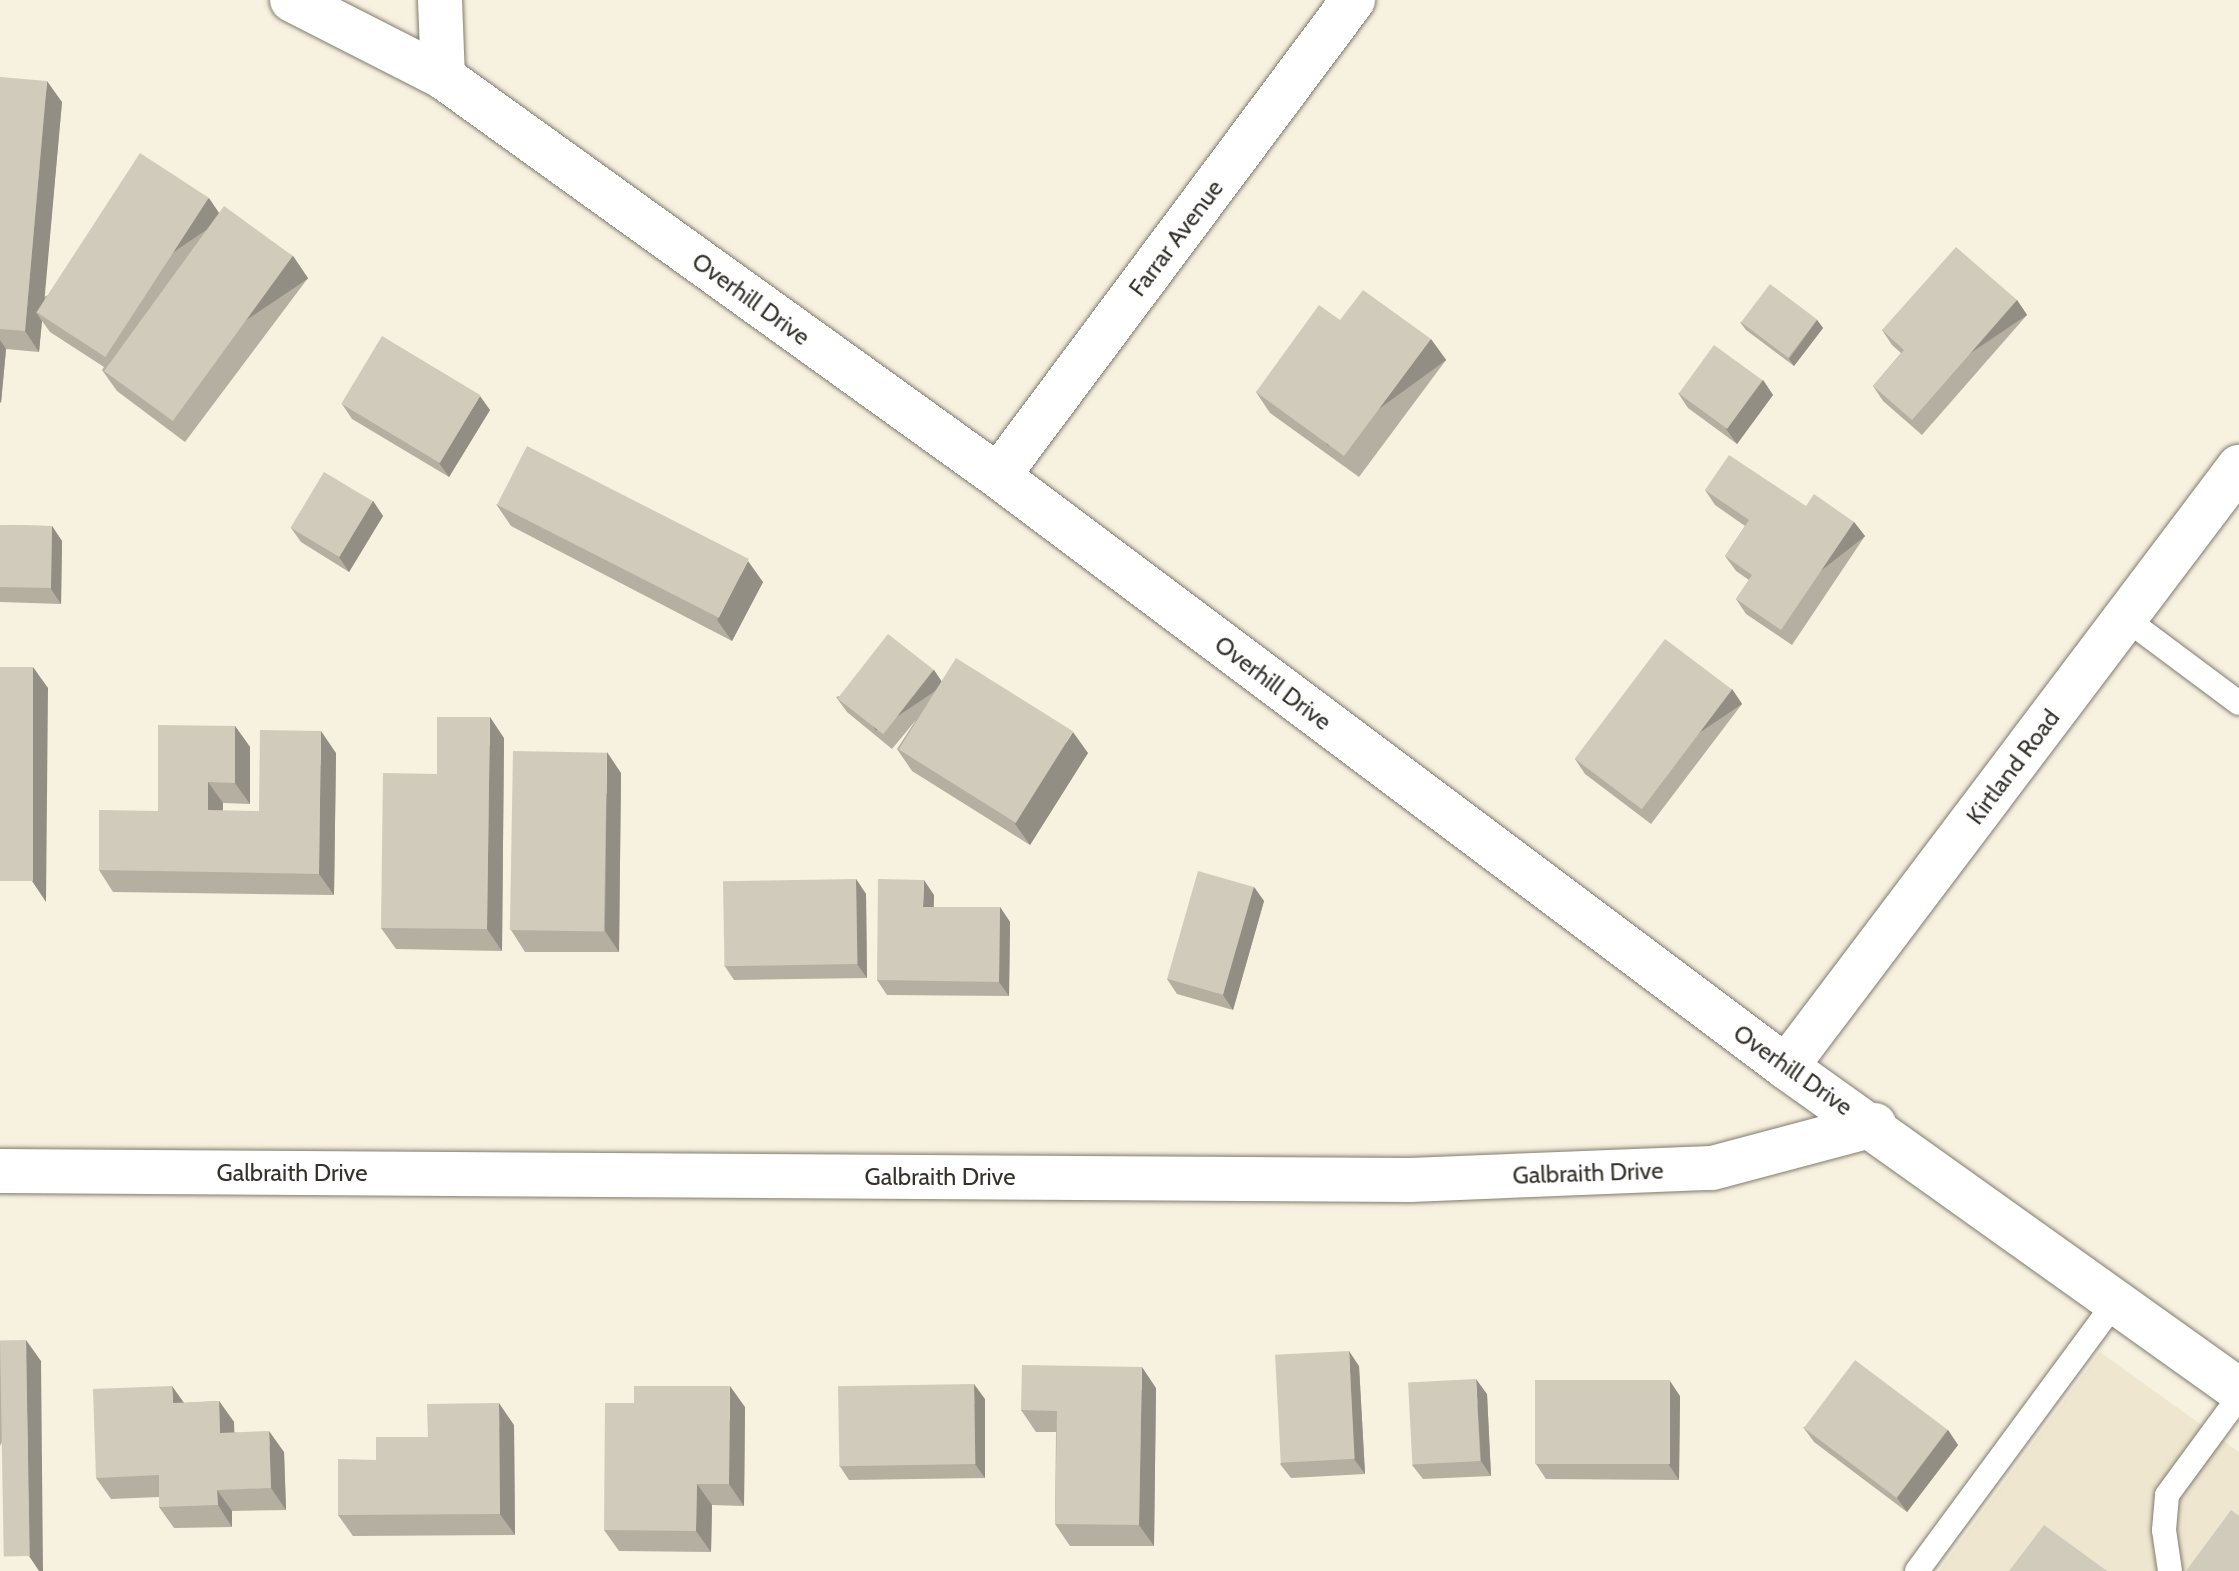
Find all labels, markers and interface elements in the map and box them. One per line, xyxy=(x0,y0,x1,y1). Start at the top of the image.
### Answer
street label: Farrar Avenue xyxy=(1123,174,1229,302)
street label: Overhill Drive xyxy=(686,247,816,351)
street label: Overhill Drive xyxy=(1209,630,1337,736)
street label: Kirtland Road xyxy=(1960,704,2066,830)
street label: Overhill Drive xyxy=(1728,1018,1858,1122)
street label: Galbraith Drive xyxy=(1512,1156,1664,1190)
street label: Galbraith Drive xyxy=(217,1159,367,1187)
street label: Galbraith Drive xyxy=(865,1163,1015,1191)

